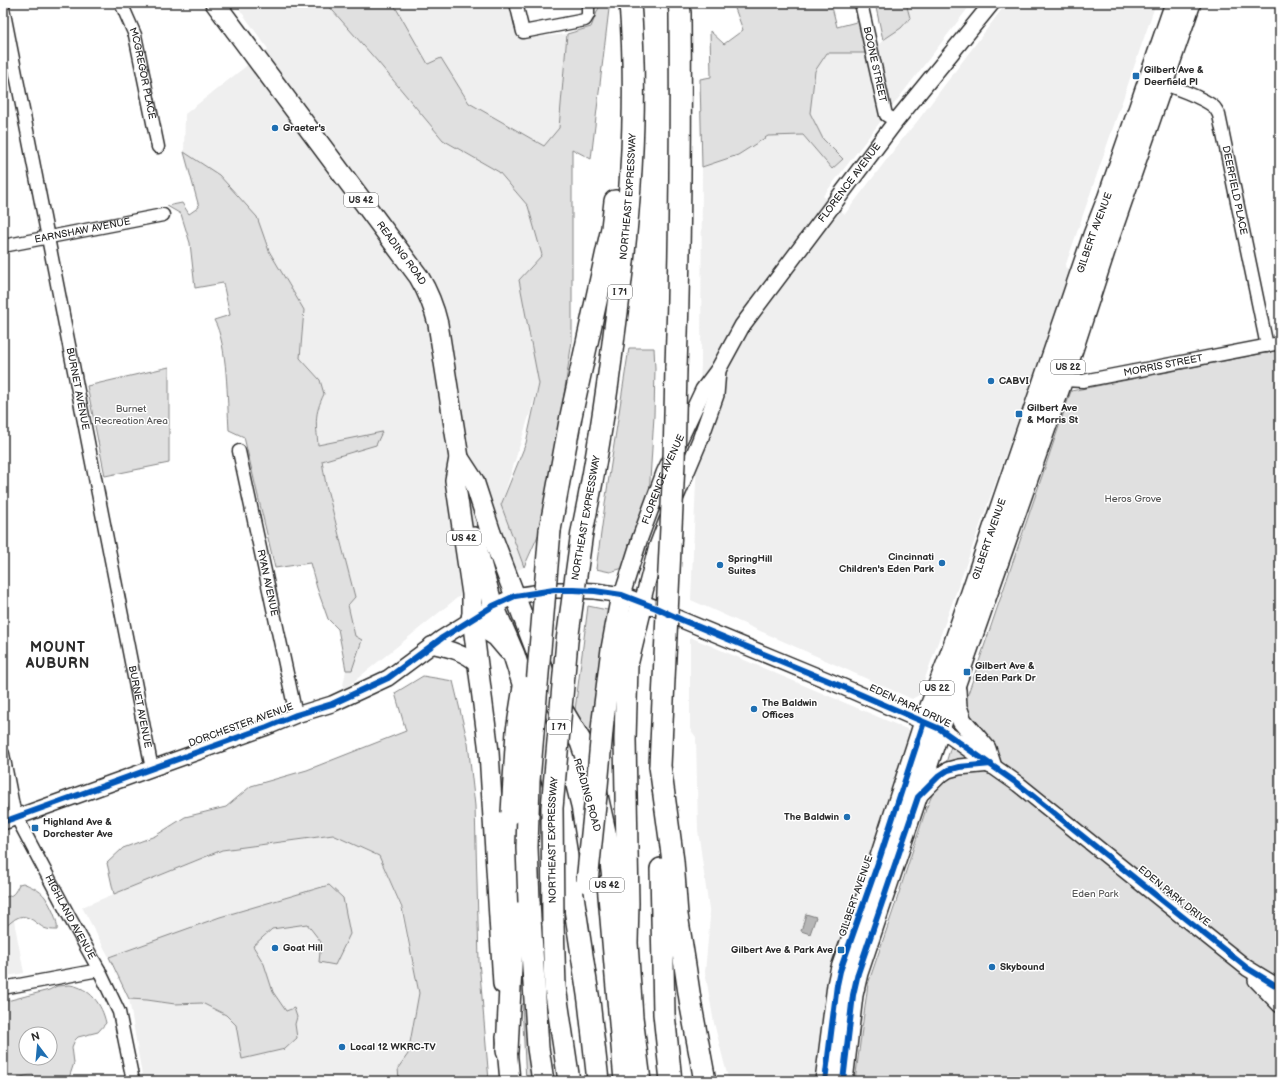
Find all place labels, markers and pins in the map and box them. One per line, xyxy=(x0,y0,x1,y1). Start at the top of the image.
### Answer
place label: Gilbert Ave & Deerfield Pl xyxy=(1144,64,1204,88)
marker: Gilbert Ave & Deerfield Pl xyxy=(1131,71,1141,81)
place label: Graeter's xyxy=(283,122,325,134)
marker: Graeter's xyxy=(270,123,280,133)
place label: CABVI xyxy=(999,375,1029,387)
marker: CABVI xyxy=(986,376,996,386)
place label: Gilbert Ave & Morris St xyxy=(1027,402,1079,426)
marker: Gilbert Ave & Morris St xyxy=(1014,409,1024,419)
place label: Cincinnati Children's Eden Park xyxy=(839,551,935,575)
place label: SpringHill Suites xyxy=(728,553,772,577)
marker: Cincinnati Children's Eden Park xyxy=(937,558,947,568)
marker: SpringHill Suites xyxy=(715,560,725,570)
place label: Gilbert Ave & Eden Park Dr xyxy=(975,660,1037,684)
marker: Gilbert Ave & Eden Park Dr xyxy=(962,667,972,677)
place label: The Baldwin Offices xyxy=(762,697,817,721)
marker: The Baldwin Offices xyxy=(749,704,759,714)
place label: The Baldwin xyxy=(784,811,839,823)
marker: The Baldwin xyxy=(842,812,852,822)
place label: Highland Ave & Dorchester Ave xyxy=(43,816,113,840)
marker: Highland Ave & Dorchester Ave xyxy=(30,823,40,833)
place label: Goat Hill xyxy=(283,942,323,954)
marker: Goat Hill xyxy=(270,943,280,953)
place label: Gilbert Ave & Park Ave xyxy=(731,944,833,956)
marker: Gilbert Ave & Park Ave xyxy=(836,945,846,955)
place label: Skybound xyxy=(1000,961,1045,973)
marker: Skybound xyxy=(987,962,997,972)
place label: Local 12 WKRC-TV xyxy=(350,1041,436,1053)
marker: Local 12 WKRC-TV xyxy=(337,1042,347,1052)

